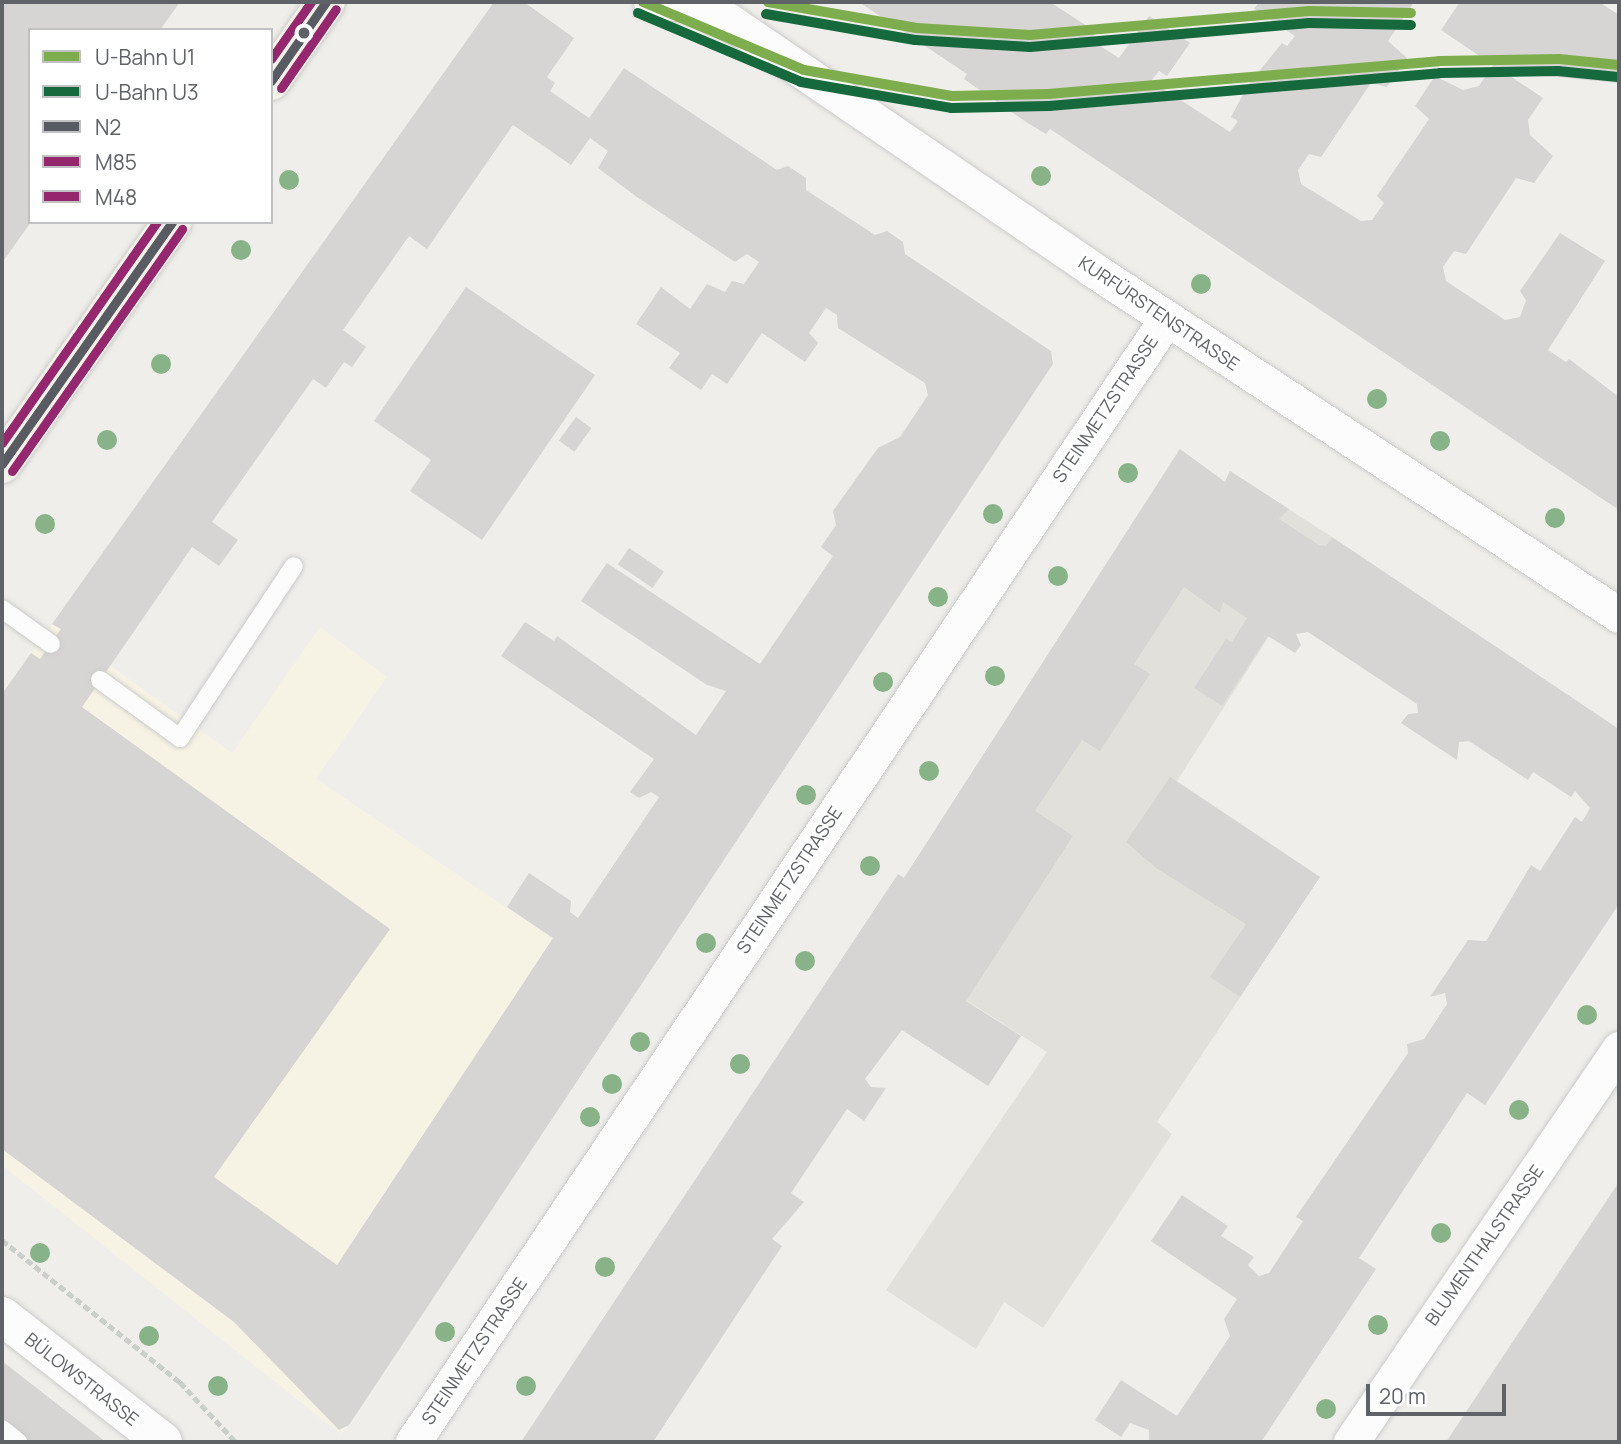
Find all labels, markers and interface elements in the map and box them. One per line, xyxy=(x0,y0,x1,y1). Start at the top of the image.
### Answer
unlabelled marker xyxy=(297,26,311,40)
legend xyxy=(28,28,273,224)
text: U-Bahn U1 xyxy=(95,43,195,71)
text: U-Bahn U3 xyxy=(95,78,199,106)
text: N2 xyxy=(95,113,121,141)
text: M85 xyxy=(95,148,137,176)
text: M48 xyxy=(95,183,137,211)
street label: KURFÜRSTENSTRASSE xyxy=(1075,251,1243,375)
street label: STEINMETZSTRASSE xyxy=(1048,331,1162,487)
street label: STEINMETZSTRASSE xyxy=(732,802,846,958)
street label: BLUMENTHALSTRASSE xyxy=(1420,1161,1548,1329)
street label: STEINMETZSTRASSE xyxy=(417,1273,531,1429)
street label: BÜLOWSTRASSE xyxy=(21,1328,143,1430)
scale bar xyxy=(1369,1370,1509,1414)
text: 20 m xyxy=(1379,1382,1426,1410)

